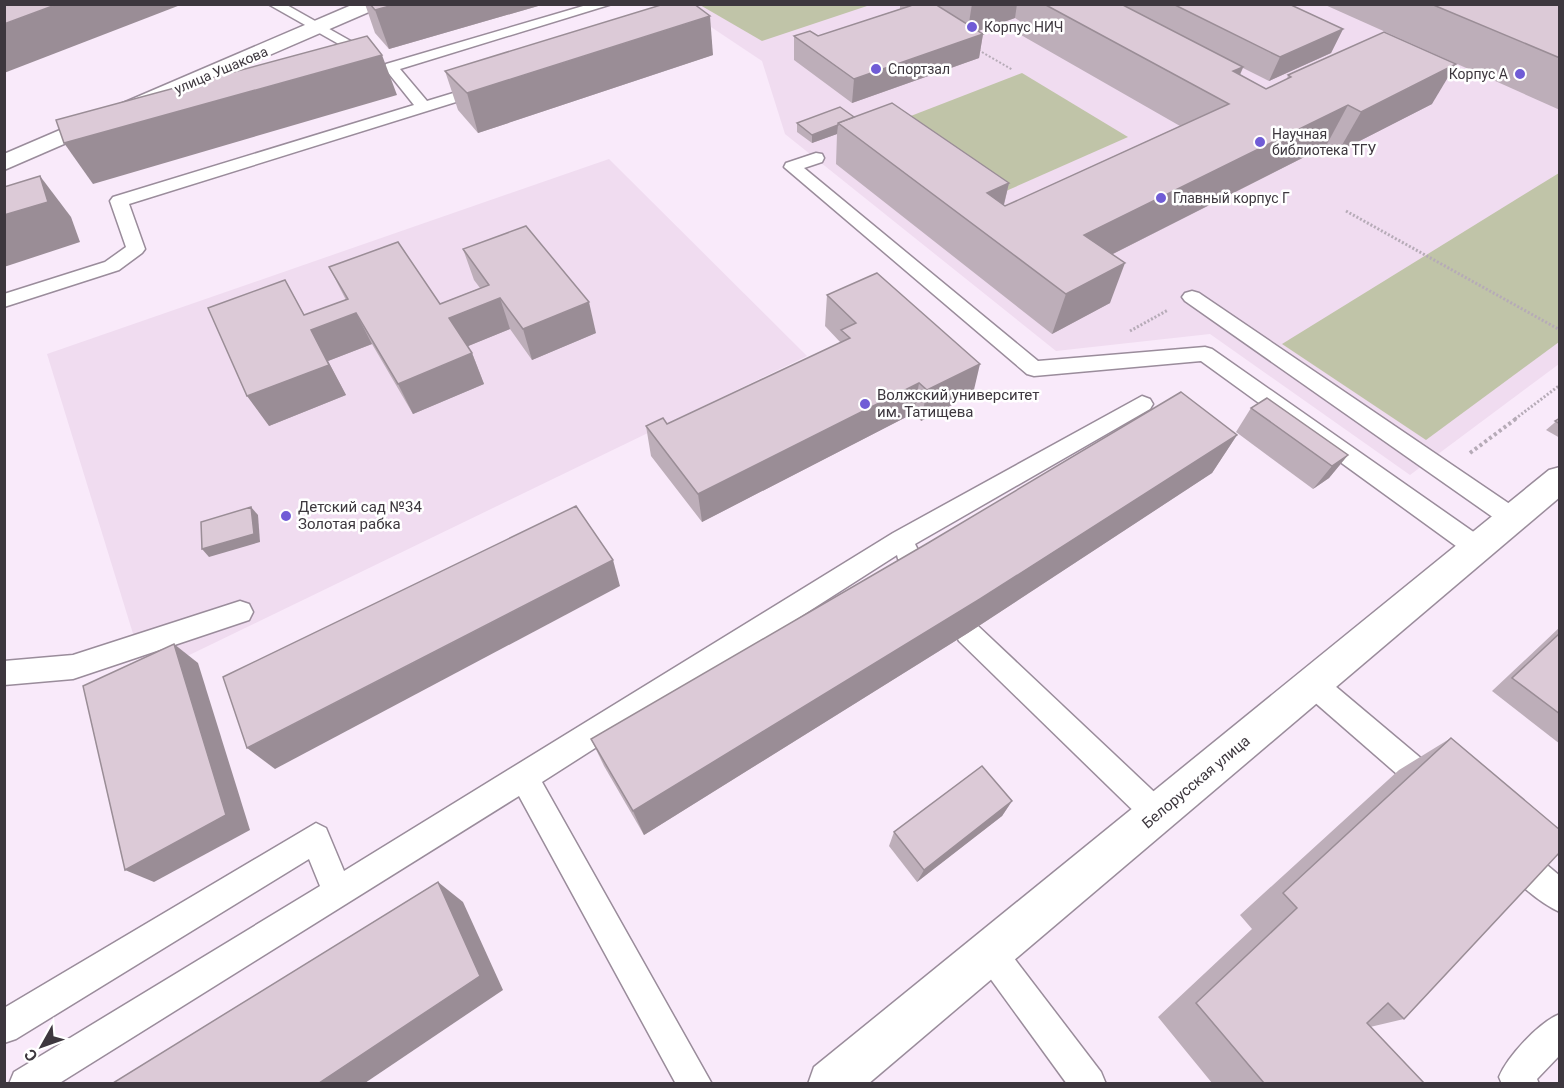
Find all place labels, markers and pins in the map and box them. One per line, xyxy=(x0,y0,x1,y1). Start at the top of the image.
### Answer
place label: Корпус НИЧ xyxy=(984,19,1063,35)
marker: Корпус НИЧ xyxy=(965,20,979,34)
place label: Спортзал xyxy=(888,61,950,77)
marker: Спортзал xyxy=(869,62,883,76)
place label: Корпус А xyxy=(1449,66,1508,82)
marker: Корпус А xyxy=(1513,67,1527,81)
place label: Научная библиотека ТГУ xyxy=(1272,126,1377,158)
marker: Научная библиотека ТГУ xyxy=(1253,135,1267,149)
place label: Главный корпус Г xyxy=(1173,190,1290,206)
marker: Главный корпус Г xyxy=(1154,191,1168,205)
place label: Волжский университет им. Татищева xyxy=(877,386,1039,421)
marker: Волжский университет им. Татищева xyxy=(858,397,872,411)
place label: Детский сад №34 Золотая рабка xyxy=(298,498,422,533)
marker: Детский сад №34 Золотая рабка xyxy=(279,509,293,523)

